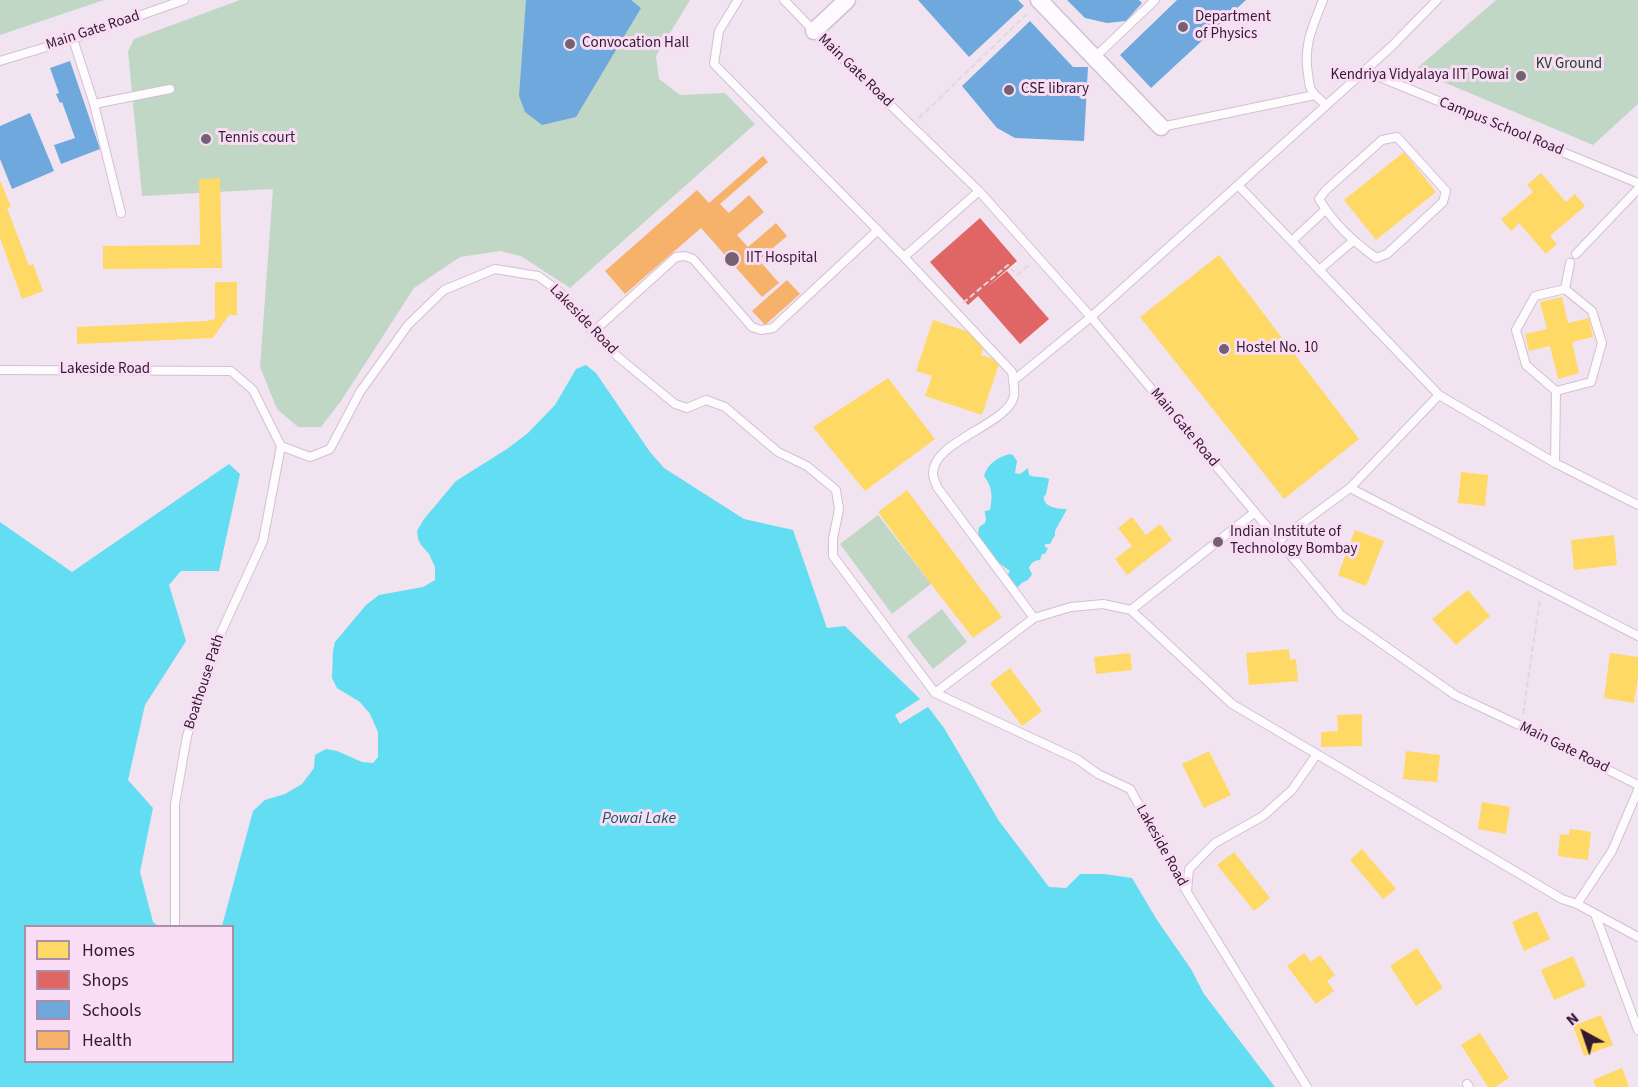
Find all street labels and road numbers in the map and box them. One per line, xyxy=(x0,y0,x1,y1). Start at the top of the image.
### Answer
street label: Main Gate Road xyxy=(44,7,142,55)
street label: Main Gate Road xyxy=(814,31,896,111)
street label: Campus School Road xyxy=(1436,94,1566,160)
street label: Lakeside Road xyxy=(545,281,621,359)
street label: Lakeside Road xyxy=(60,361,150,379)
street label: Main Gate Road xyxy=(1146,385,1222,471)
street label: Boathouse Path xyxy=(181,632,229,732)
street label: Main Gate Road xyxy=(1516,719,1612,777)
street label: Lakeside Road xyxy=(1131,802,1191,890)

